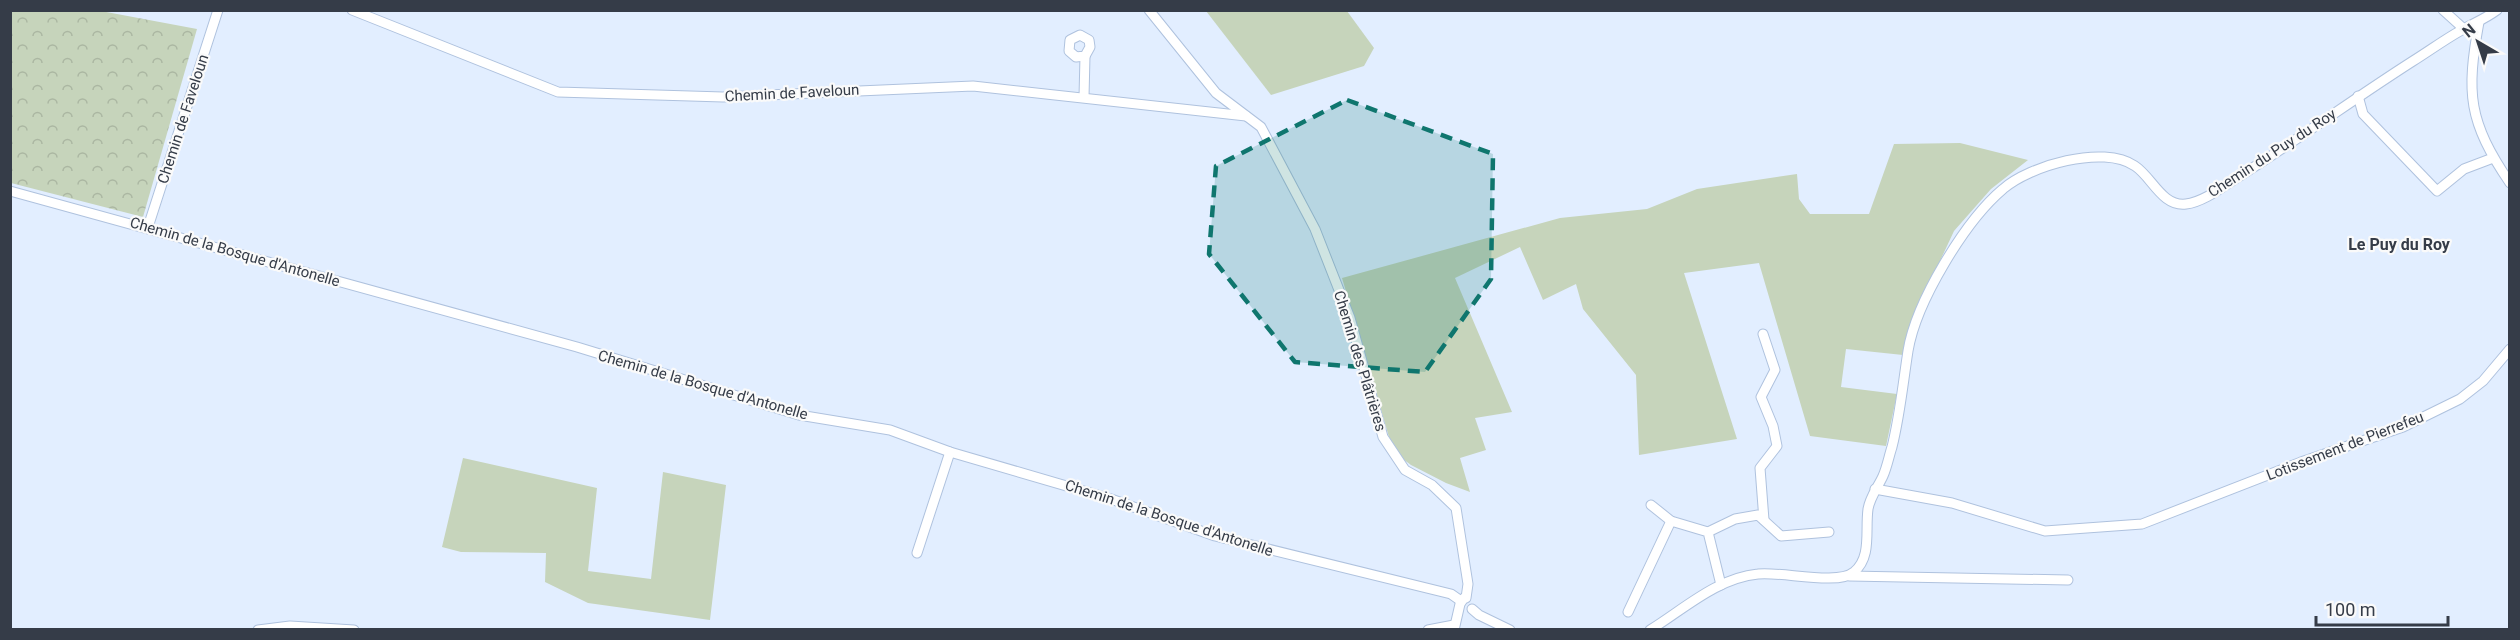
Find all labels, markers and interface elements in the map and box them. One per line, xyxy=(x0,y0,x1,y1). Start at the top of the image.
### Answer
north arrow xyxy=(2448,12,2508,72)
text: N xyxy=(2459,20,2479,42)
street label: Chemin de Faveloun xyxy=(154,52,212,186)
street label: Chemin de Faveloun xyxy=(724,80,860,106)
street label: Chemin du Puy du Roy xyxy=(2205,105,2339,201)
street label: Chemin de la Bosque d'Antonelle xyxy=(128,213,342,291)
district label: Le Puy du Roy xyxy=(2348,235,2451,254)
street label: Chemin des Plâtrières xyxy=(1330,288,1390,434)
street label: Chemin de la Bosque d'Antonelle xyxy=(596,346,810,424)
street label: Lotissement de Pierrefeu xyxy=(2264,408,2426,484)
street label: Chemin de la Bosque d'Antonelle xyxy=(1063,476,1275,560)
scale bar xyxy=(2316,589,2448,627)
text: 100 m xyxy=(2325,599,2376,620)

